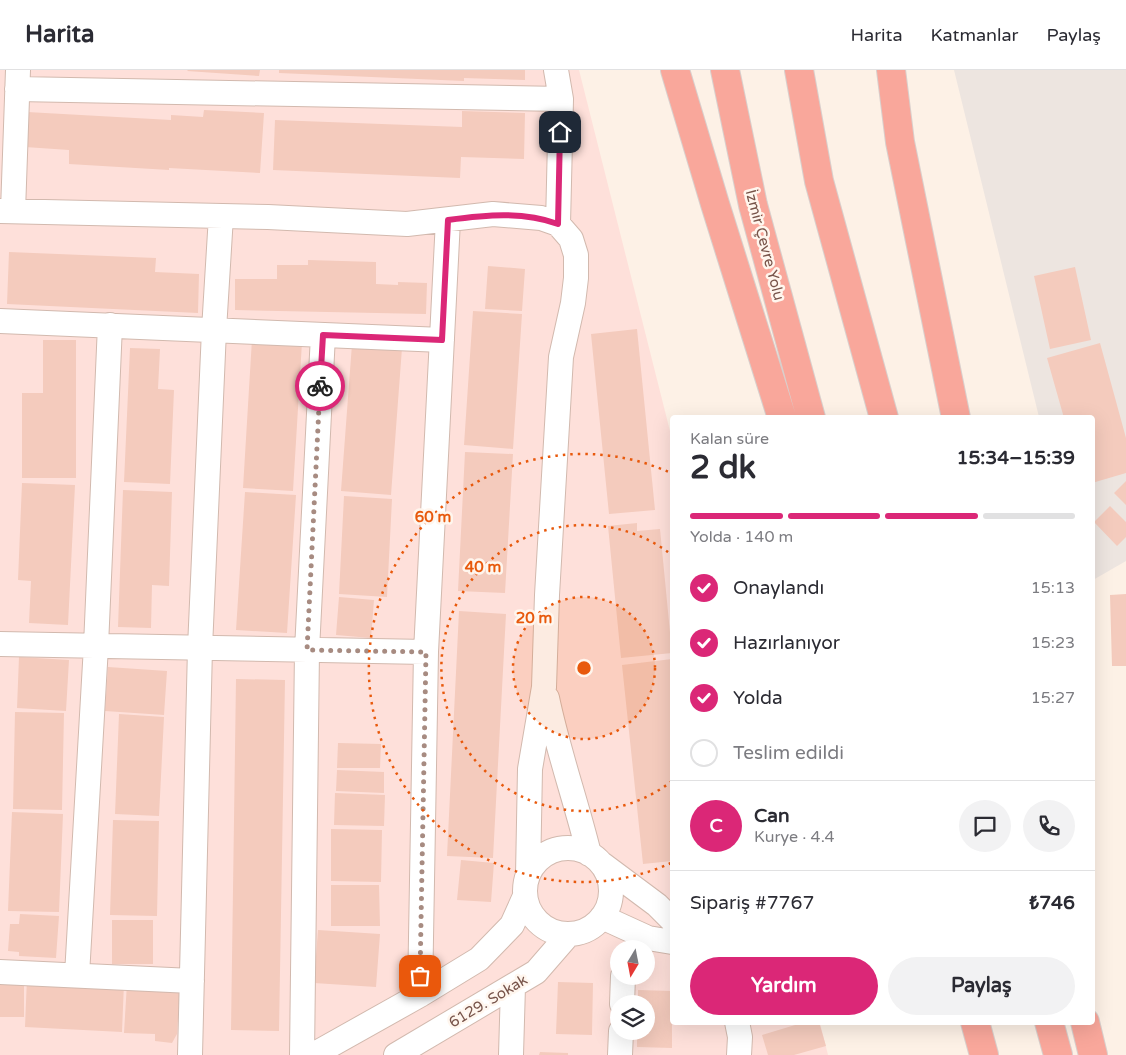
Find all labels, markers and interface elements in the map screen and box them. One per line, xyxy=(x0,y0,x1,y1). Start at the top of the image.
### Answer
text: Harita xyxy=(25,20,94,49)
text: Harita xyxy=(850,24,903,46)
text: Katmanlar xyxy=(931,24,1019,46)
text: Paylaş xyxy=(1047,24,1101,46)
pin xyxy=(539,111,581,153)
icon: home xyxy=(546,118,574,146)
street label: İzmir Çevre Yolu xyxy=(742,188,788,302)
courier xyxy=(295,361,345,411)
icon: bike xyxy=(306,372,334,400)
text: Kalan süre xyxy=(690,429,769,449)
text: 15:34–15:39 xyxy=(956,447,1075,469)
text: 2 dk xyxy=(690,449,756,487)
text: 60 m xyxy=(415,508,451,526)
text: Yolda · 140 m xyxy=(690,527,793,547)
text: 40 m xyxy=(465,558,501,576)
icon: check xyxy=(690,574,718,602)
text: Onaylandı xyxy=(733,577,824,599)
text: 15:13 xyxy=(1031,578,1075,598)
text: 20 m xyxy=(516,609,552,627)
icon: check xyxy=(690,629,718,657)
text: Hazırlanıyor xyxy=(733,632,840,654)
text: 15:23 xyxy=(1031,633,1075,653)
centre of rings xyxy=(575,659,593,677)
icon: check xyxy=(690,684,718,712)
text: Yolda xyxy=(733,687,783,709)
text: 15:27 xyxy=(1031,688,1075,708)
text: Teslim edildi xyxy=(733,742,844,764)
button: chat xyxy=(959,800,1011,852)
button: phone xyxy=(1023,800,1075,852)
text: Can xyxy=(754,805,789,827)
text: C xyxy=(709,815,723,837)
text: Kurye · 4.4 xyxy=(754,827,835,847)
text: Sipariş #7767 xyxy=(690,892,814,914)
text: ₺746 xyxy=(1029,892,1075,914)
north arrow xyxy=(610,940,655,985)
map controls xyxy=(610,940,655,1040)
pin xyxy=(399,955,441,997)
button: Yardım xyxy=(690,957,878,1015)
button: Paylaş xyxy=(888,957,1075,1015)
icon: bag xyxy=(406,962,434,990)
street label: 6129. Sokak xyxy=(445,970,531,1032)
button: layers xyxy=(610,995,655,1040)

